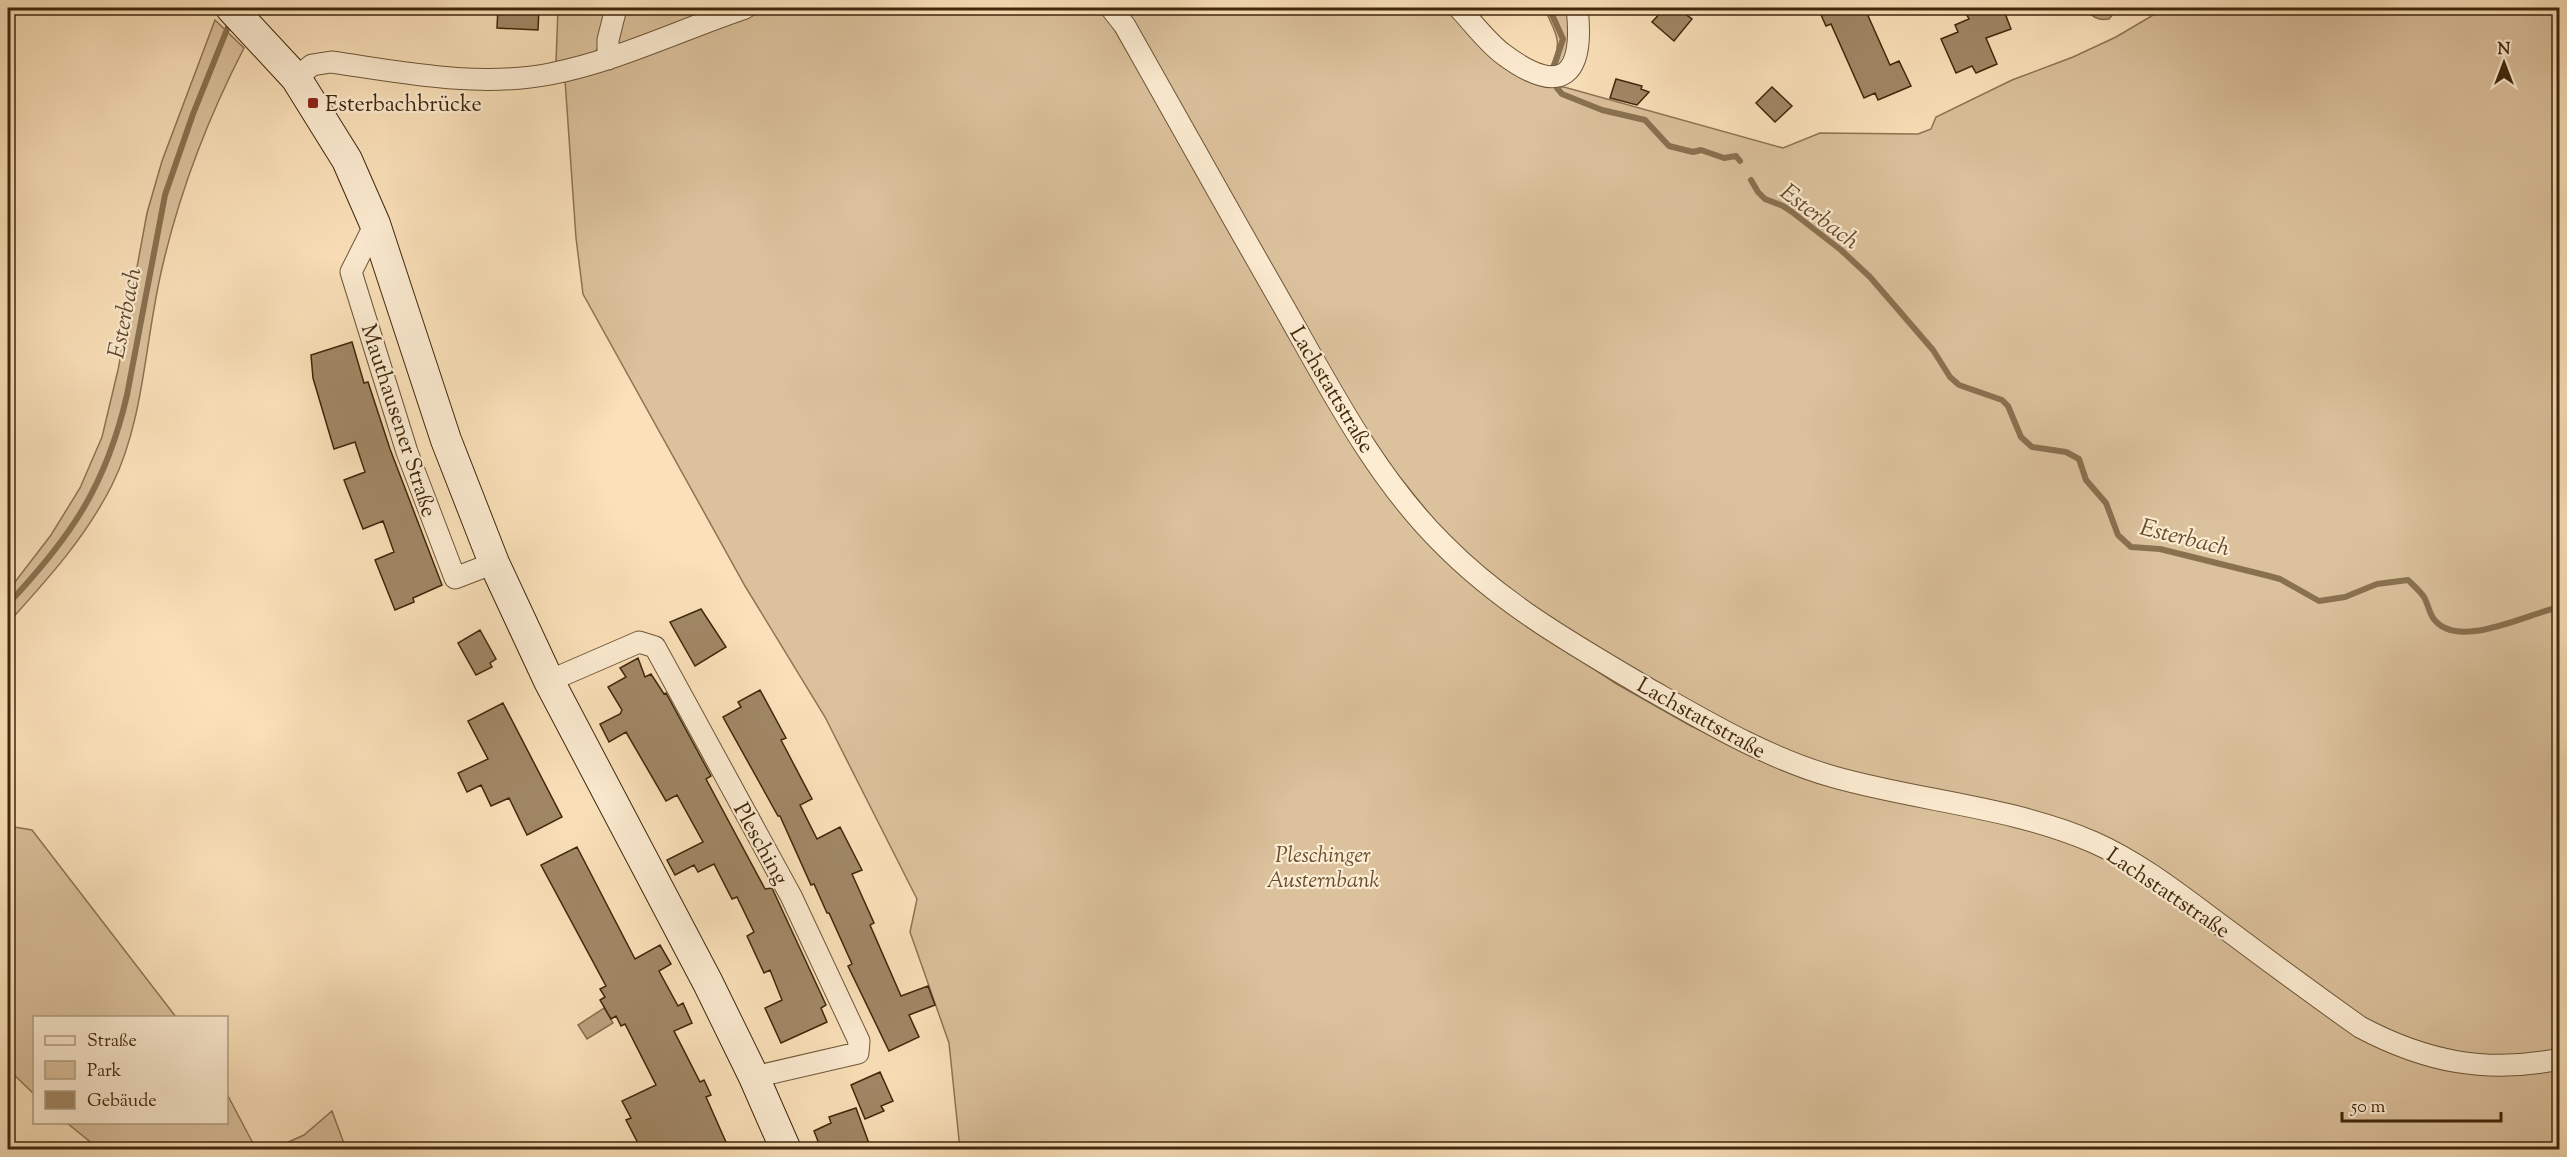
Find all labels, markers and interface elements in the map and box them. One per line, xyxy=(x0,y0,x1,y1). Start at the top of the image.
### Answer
north arrow xyxy=(2474,33,2534,93)
text: N xyxy=(2498,39,2511,62)
place label: Esterbachbrücke xyxy=(325,90,482,122)
marker: Esterbachbrücke xyxy=(306,96,320,110)
water label: Esterbach xyxy=(1772,176,1866,259)
water label: Esterbach xyxy=(101,265,151,362)
street label: Mauthausener Straße xyxy=(351,320,443,522)
street label: Lachstattstraße xyxy=(1280,321,1381,460)
water label: Esterbach xyxy=(2136,511,2234,567)
street label: Lachstattstraße xyxy=(1630,671,1771,768)
street label: Plesching xyxy=(724,797,795,892)
park label: Pleschinger Austernbank xyxy=(1266,841,1380,898)
street label: Lachstattstraße xyxy=(2099,841,2236,948)
legend xyxy=(33,1016,228,1124)
text: Straße xyxy=(87,1029,137,1055)
text: Park xyxy=(87,1059,122,1085)
scale bar xyxy=(2342,1085,2501,1123)
text: Gebäude xyxy=(87,1089,157,1115)
text: 50 m xyxy=(2350,1095,2386,1121)

